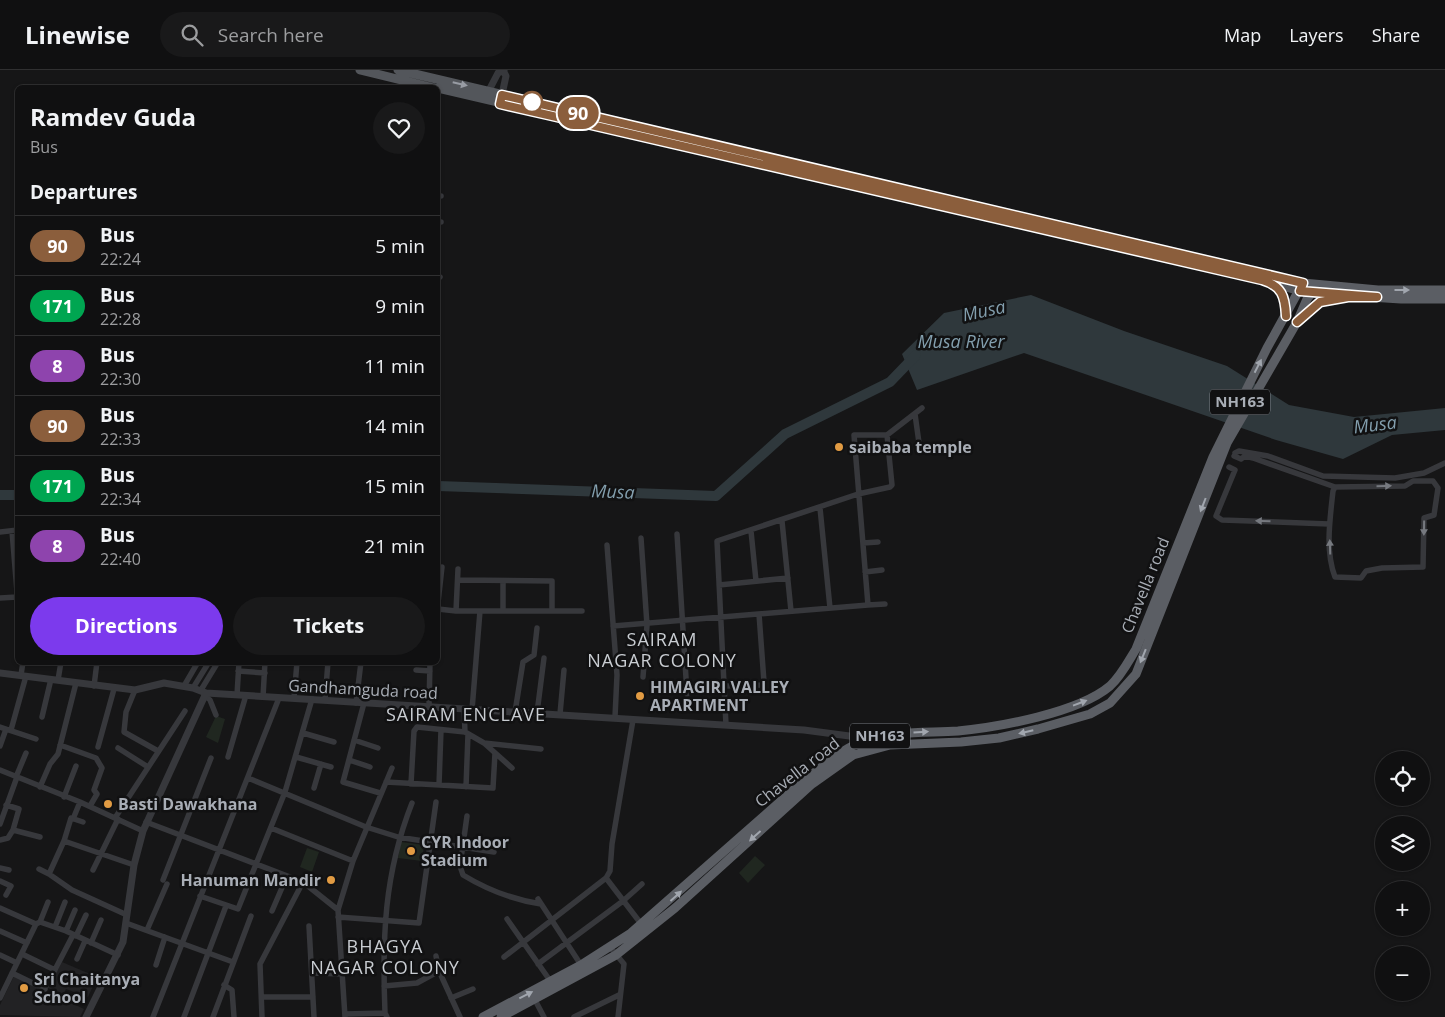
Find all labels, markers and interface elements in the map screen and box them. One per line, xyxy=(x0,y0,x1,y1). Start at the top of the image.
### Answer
search box xyxy=(160,12,510,57)
text: Linewise xyxy=(25,18,130,51)
icon: search xyxy=(178,21,206,49)
text: Search here xyxy=(218,22,324,48)
text: Map xyxy=(1224,23,1261,47)
text: Layers xyxy=(1289,23,1344,47)
text: Share xyxy=(1372,23,1420,47)
one-way arrow xyxy=(452,80,468,88)
unlabelled marker xyxy=(521,91,543,113)
line badge: 90 xyxy=(556,97,600,129)
text: Ramdev Guda xyxy=(30,100,196,133)
text: 90 xyxy=(568,101,588,125)
button: heart xyxy=(373,102,425,154)
text: Bus xyxy=(30,136,58,158)
text: Departures xyxy=(30,179,137,205)
text: Bus xyxy=(100,222,135,248)
text: 5 min xyxy=(375,233,425,259)
text: 90 xyxy=(47,234,68,258)
text: 22:24 xyxy=(100,248,141,270)
text: Bus xyxy=(100,282,135,308)
one-way arrow xyxy=(1394,286,1410,294)
text: 9 min xyxy=(375,293,425,319)
text: 171 xyxy=(42,294,73,318)
water label: Musa xyxy=(960,294,1008,326)
text: 22:28 xyxy=(100,308,141,330)
water label: Musa River xyxy=(917,329,1006,353)
text: Bus xyxy=(100,342,135,368)
text: 11 min xyxy=(364,353,425,379)
text: 8 xyxy=(52,354,63,378)
one-way arrow xyxy=(1254,359,1262,373)
text: 22:30 xyxy=(100,368,141,390)
road number: NH163 xyxy=(1210,390,1270,414)
text: Bus xyxy=(100,402,135,428)
water label: Musa xyxy=(1352,409,1398,439)
text: 14 min xyxy=(364,413,425,439)
text: 90 xyxy=(47,414,68,438)
text: 22:33 xyxy=(100,428,141,450)
place label: saibaba temple xyxy=(849,436,972,458)
marker: saibaba temple xyxy=(833,441,845,453)
text: Bus xyxy=(100,462,135,488)
text: 15 min xyxy=(364,473,425,499)
text: 171 xyxy=(42,474,73,498)
water label: Musa xyxy=(591,478,635,504)
one-way arrow xyxy=(1376,482,1392,490)
text: 22:34 xyxy=(100,488,141,510)
one-way arrow xyxy=(1199,498,1207,513)
one-way arrow xyxy=(1255,517,1271,525)
one-way arrow xyxy=(1420,521,1428,537)
text: Bus xyxy=(100,522,135,548)
text: 21 min xyxy=(364,533,425,559)
text: 8 xyxy=(52,534,63,558)
street label: Chavella road xyxy=(1116,534,1174,636)
one-way arrow xyxy=(1326,539,1334,555)
text: 22:40 xyxy=(100,548,141,570)
button: Directions xyxy=(30,597,223,655)
button: Tickets xyxy=(233,597,425,655)
district label: SAIRAM NAGAR COLONY xyxy=(587,627,737,672)
one-way arrow xyxy=(1139,649,1147,664)
street label: Gandhamguda road xyxy=(288,674,438,704)
place label: HIMAGIRI VALLEY APARTMENT xyxy=(650,676,789,716)
marker: HIMAGIRI VALLEY APARTMENT xyxy=(634,690,646,702)
one-way arrow xyxy=(1072,699,1087,706)
district label: SAIRAM ENCLAVE xyxy=(386,702,546,726)
road number: NH163 xyxy=(850,724,910,748)
one-way arrow xyxy=(913,728,929,736)
one-way arrow xyxy=(1019,728,1034,736)
street label: Chavella road xyxy=(750,732,844,812)
map controls xyxy=(1375,751,1430,1001)
button: locate xyxy=(1375,751,1430,806)
place label: Basti Dawakhana xyxy=(118,793,258,815)
marker: Basti Dawakhana xyxy=(102,798,114,810)
button: layers xyxy=(1375,816,1430,871)
one-way arrow xyxy=(750,830,762,842)
place label: CYR Indoor Stadium xyxy=(421,831,509,871)
marker: CYR Indoor Stadium xyxy=(405,845,417,857)
place label: Hanuman Mandir xyxy=(180,869,321,891)
marker: Hanuman Mandir xyxy=(325,874,337,886)
button: + xyxy=(1375,881,1430,936)
one-way arrow xyxy=(669,890,681,902)
district label: BHAGYA NAGAR COLONY xyxy=(310,934,460,979)
button: − xyxy=(1375,946,1430,1001)
place label: Sri Chaitanya School xyxy=(34,968,140,1008)
marker: Sri Chaitanya School xyxy=(18,982,30,994)
one-way arrow xyxy=(519,991,533,999)

